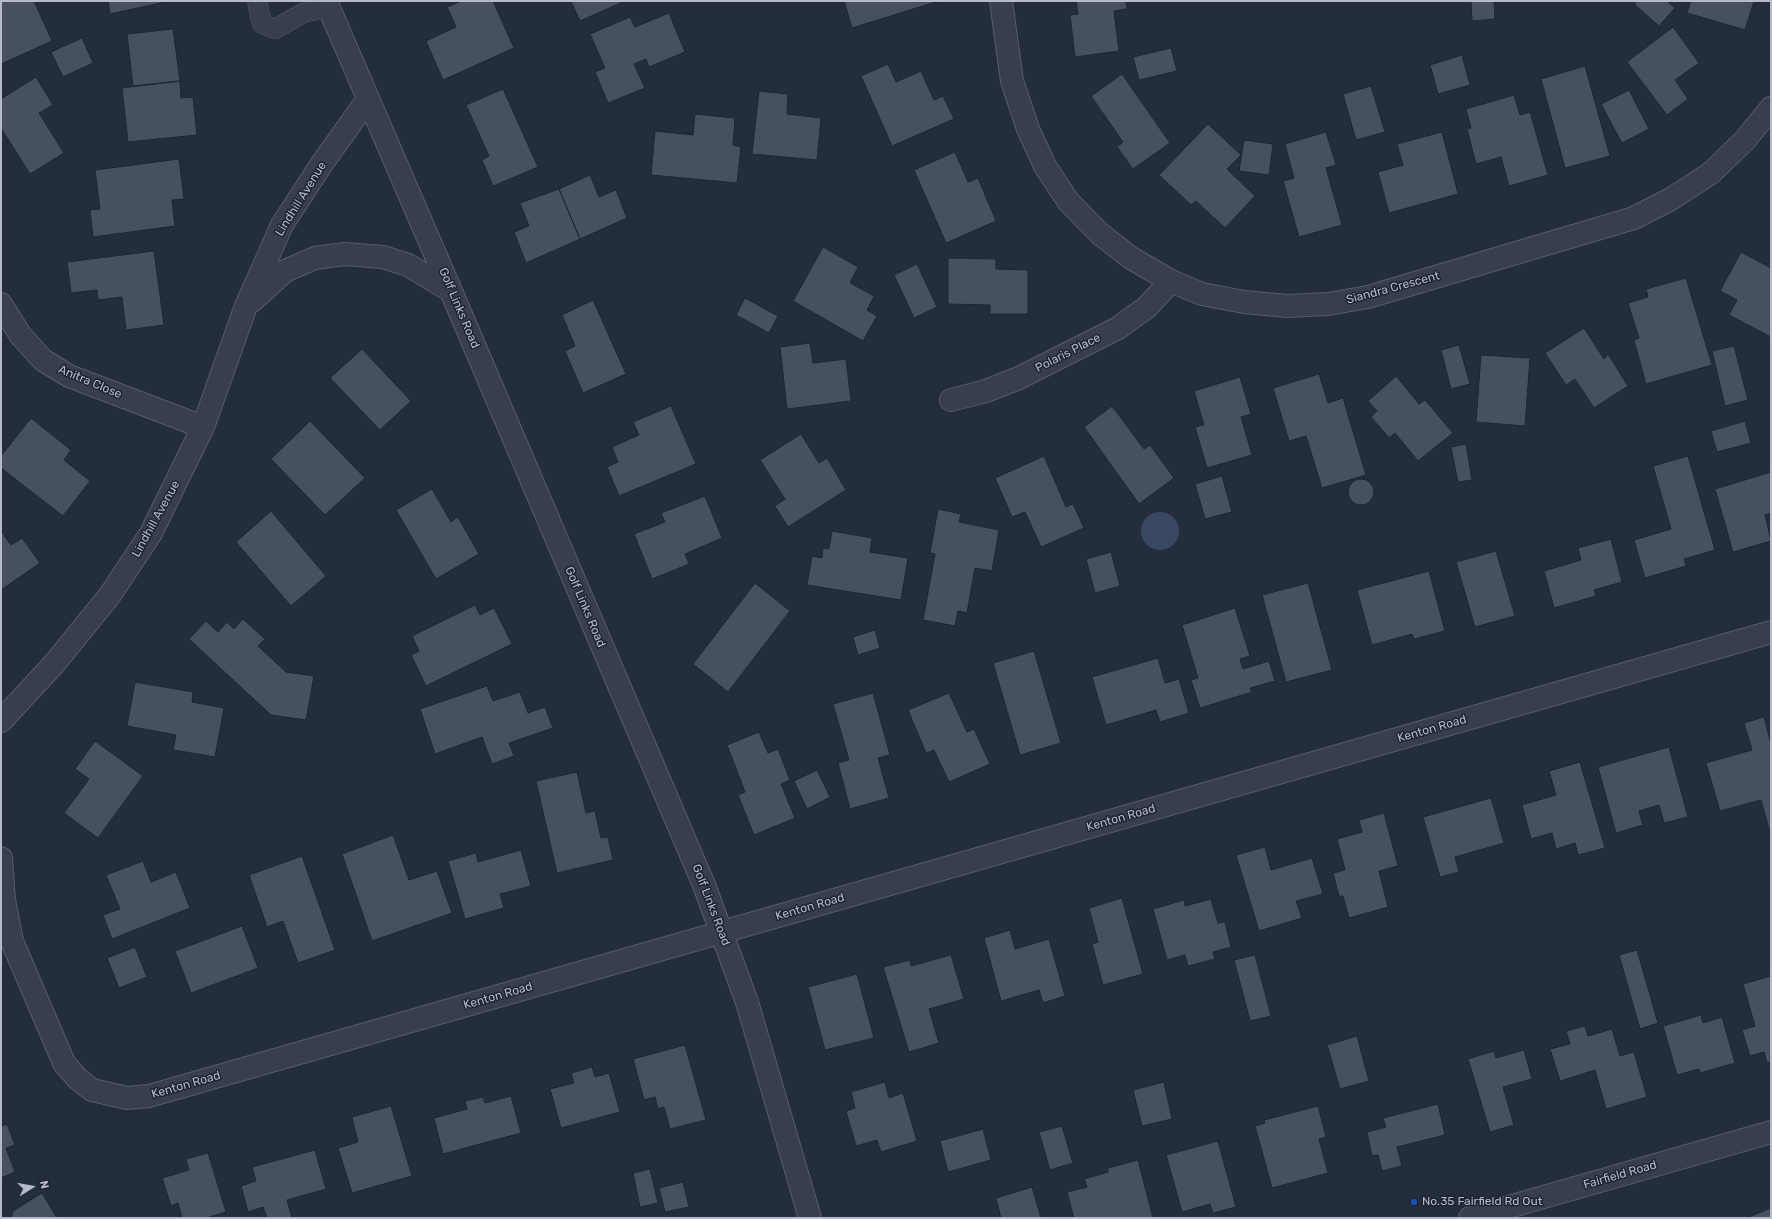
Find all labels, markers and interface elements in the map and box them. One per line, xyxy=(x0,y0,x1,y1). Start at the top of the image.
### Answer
street label: Lindhill Avenue xyxy=(272,159,330,239)
street label: Golf Links Road xyxy=(436,266,482,350)
street label: Siandra Crescent xyxy=(1345,269,1441,307)
street label: Polaris Place xyxy=(1033,330,1103,376)
street label: Anitra Close xyxy=(56,362,124,402)
street label: Lindhill Avenue xyxy=(129,478,183,560)
street label: Golf Links Road xyxy=(562,565,608,649)
street label: Kenton Road xyxy=(1396,712,1468,746)
street label: Kenton Road xyxy=(1085,801,1157,835)
street label: Golf Links Road xyxy=(689,862,733,948)
street label: Kenton Road xyxy=(774,890,846,924)
street label: Kenton Road xyxy=(462,979,534,1013)
street label: Kenton Road xyxy=(150,1068,222,1102)
street label: Fairfield Road xyxy=(1582,1158,1658,1192)
north arrow xyxy=(12,1167,52,1207)
text: N xyxy=(37,1179,51,1190)
place label: No.35 Fairfield Rd Out xyxy=(1422,1195,1542,1209)
marker: No.35 Fairfield Rd Out xyxy=(1409,1197,1419,1207)

